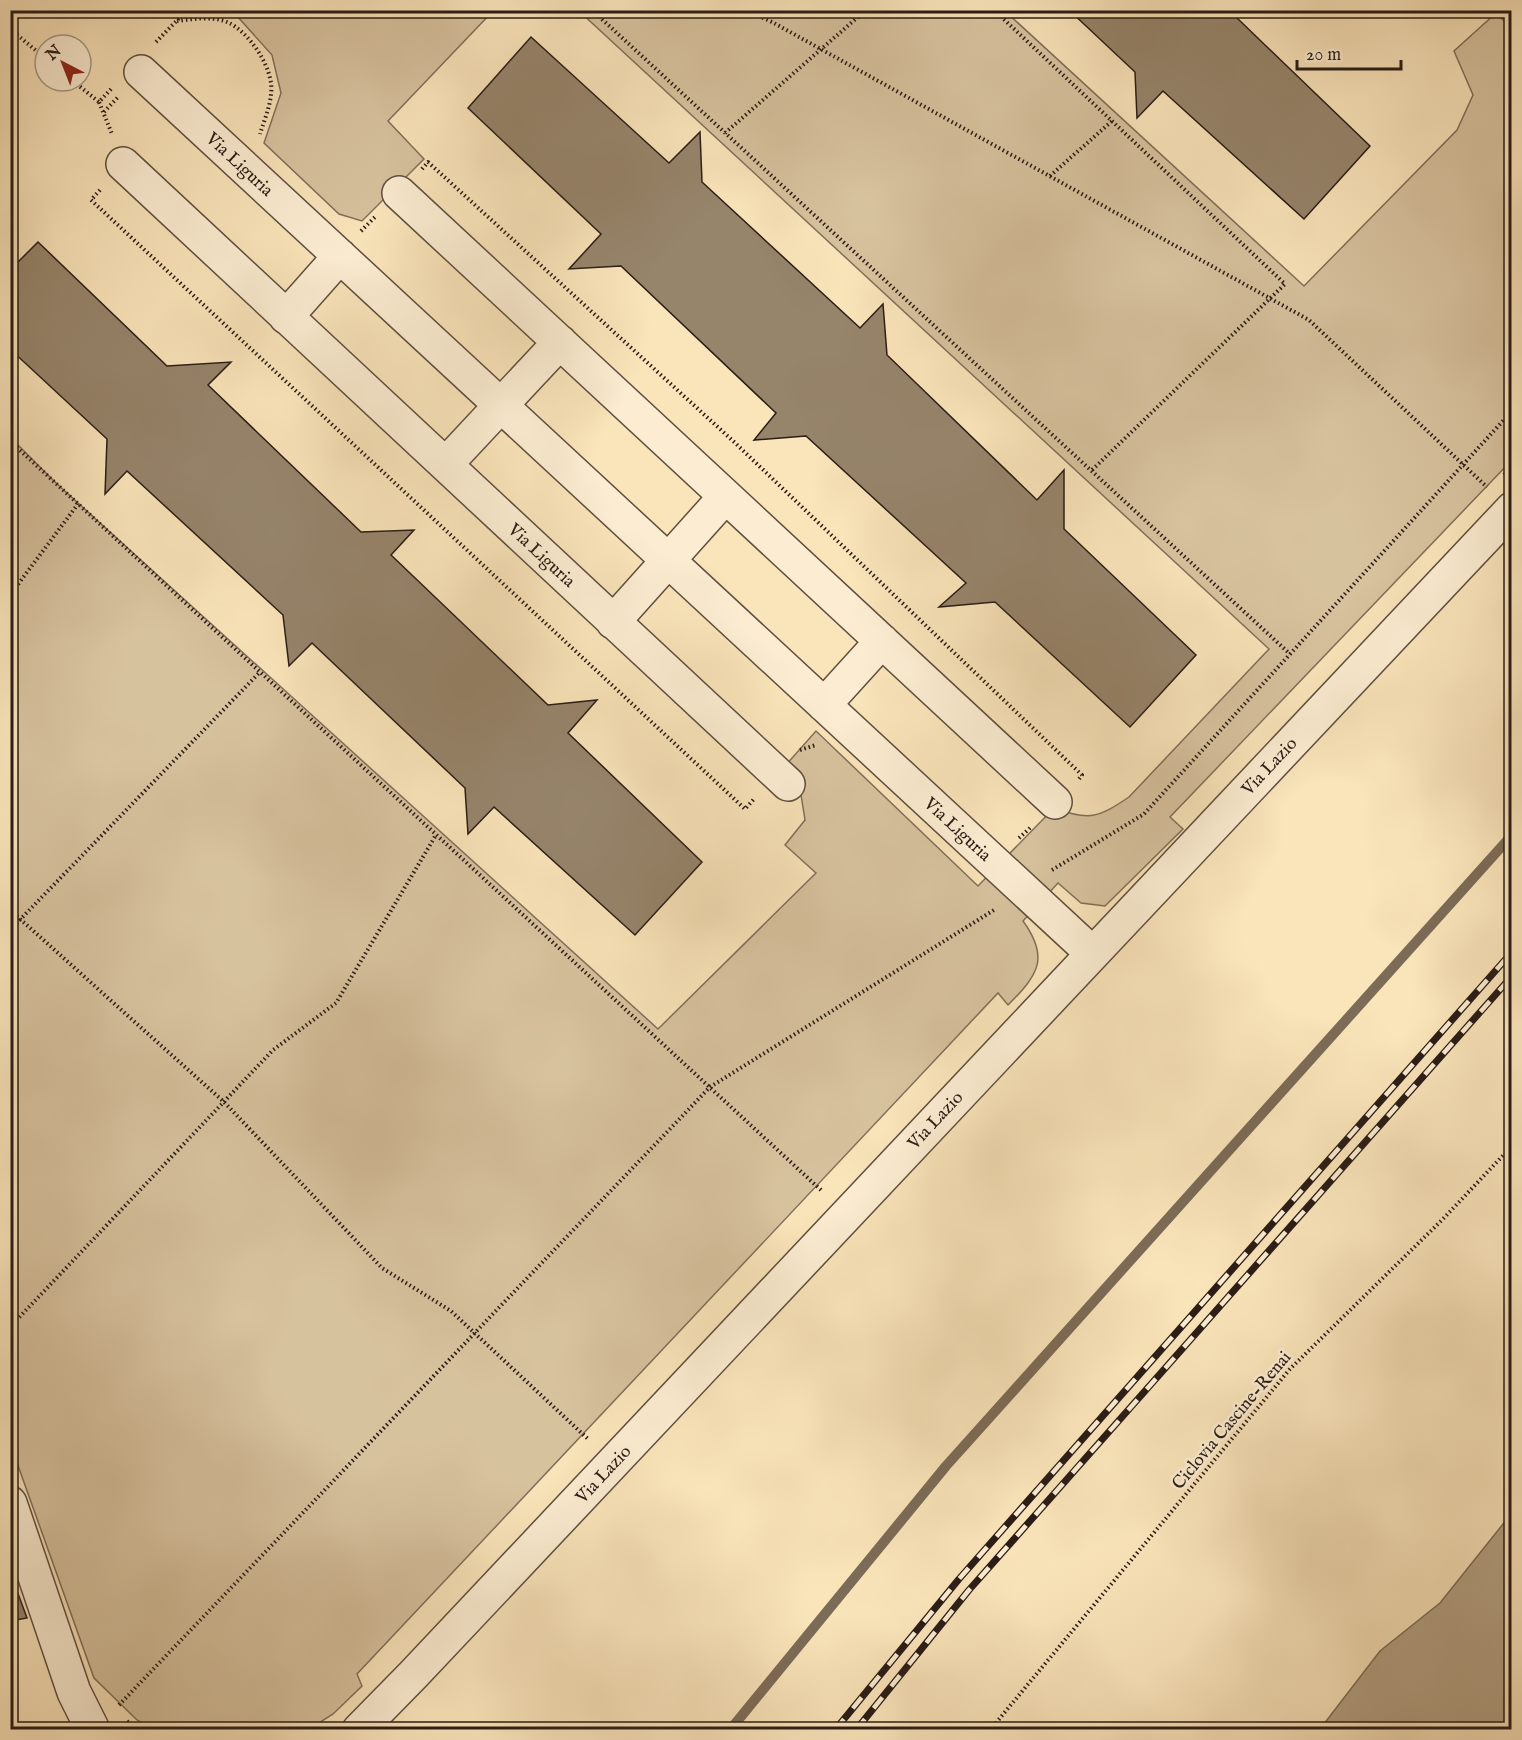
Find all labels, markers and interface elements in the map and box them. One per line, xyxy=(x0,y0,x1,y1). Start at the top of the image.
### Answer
north arrow xyxy=(33,33,93,93)
scale bar xyxy=(1297,33,1400,71)
text: N xyxy=(42,41,66,66)
text: 20 m xyxy=(1306,44,1341,67)
street label: Via Liguria xyxy=(200,127,278,202)
street label: Via Liguria xyxy=(502,518,580,593)
street label: Via Lazio xyxy=(1237,733,1303,802)
street label: Via Liguria xyxy=(918,792,996,867)
street label: Via Lazio xyxy=(903,1087,969,1156)
street label: Ciclovia Cascine-Renai xyxy=(1167,1347,1297,1495)
street label: Via Lazio xyxy=(571,1441,637,1510)

